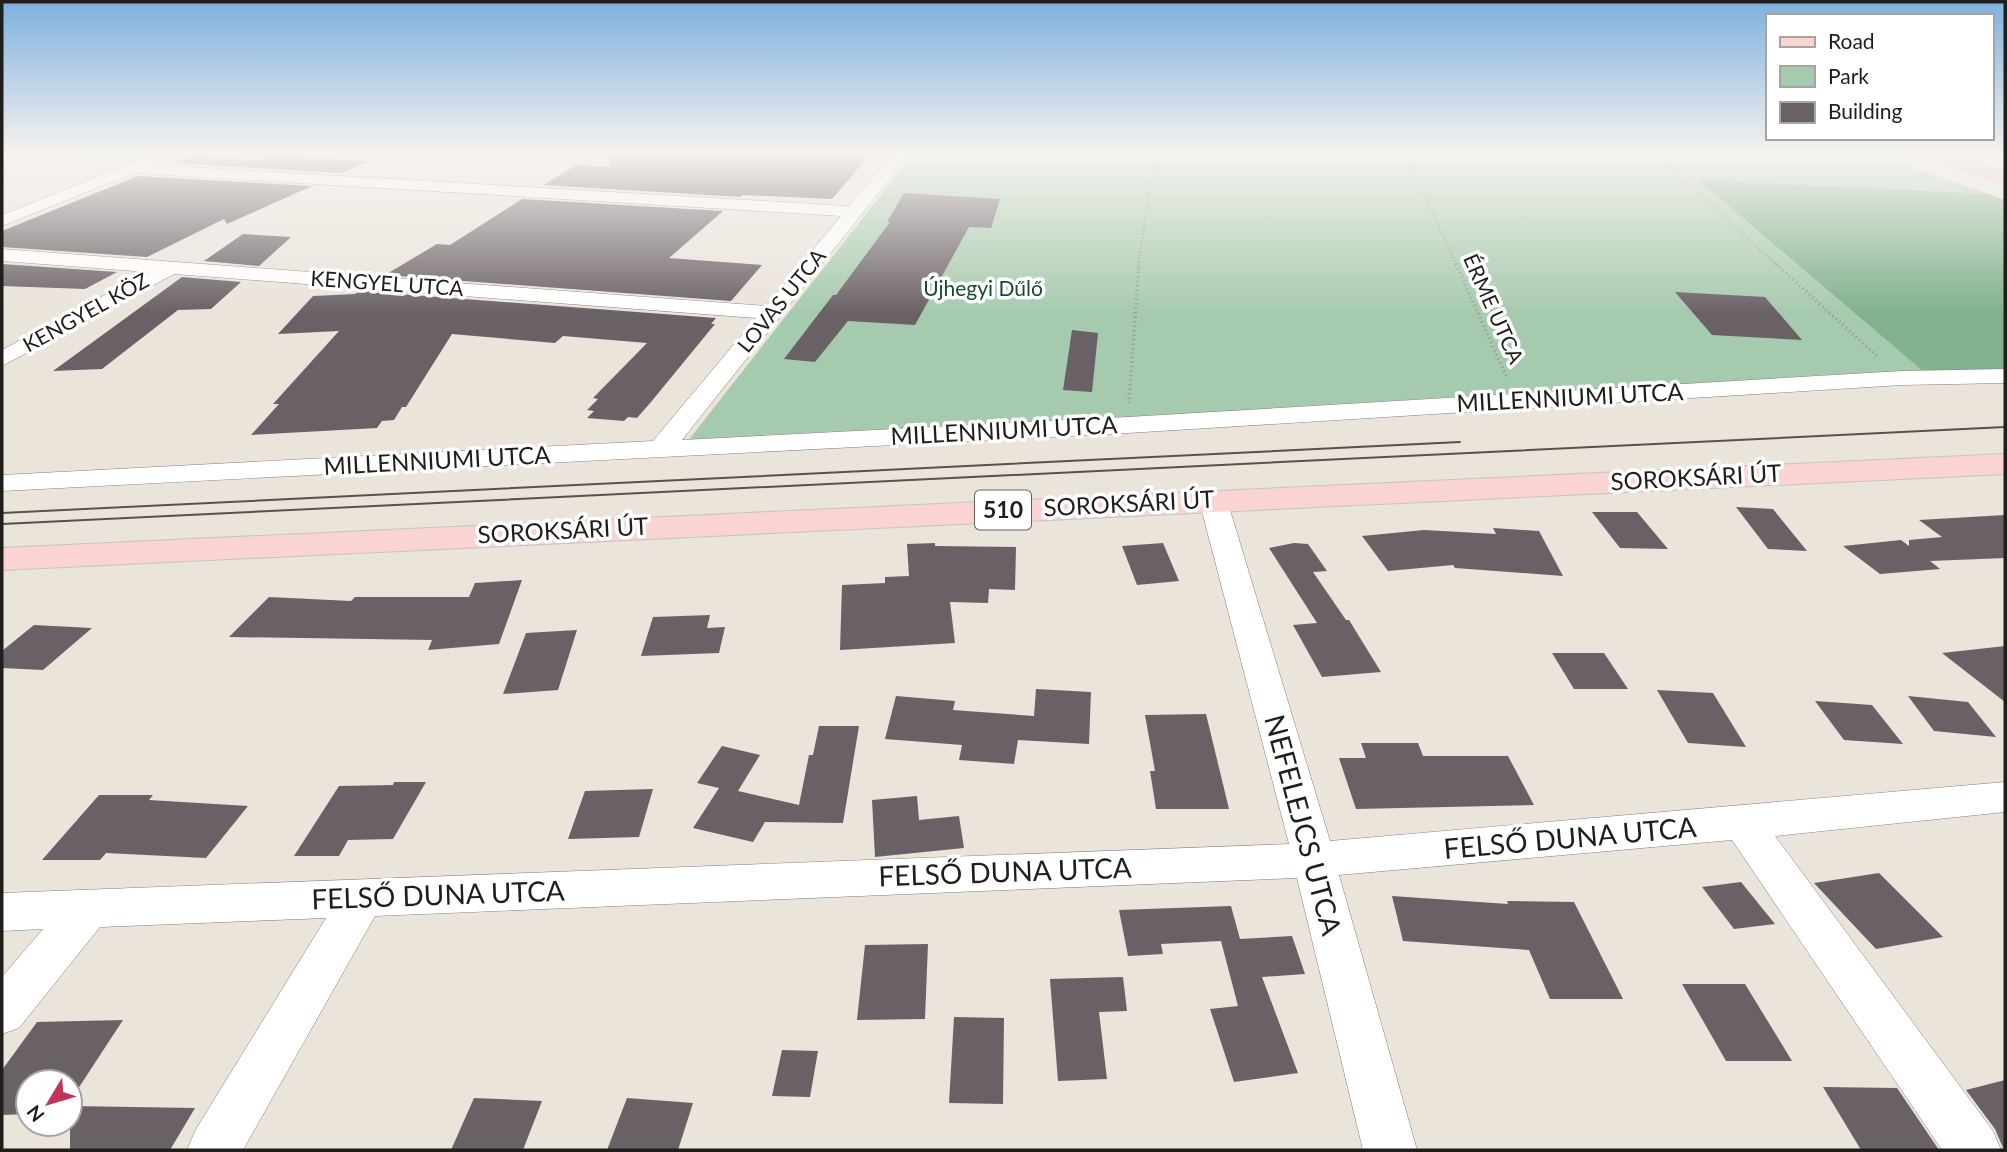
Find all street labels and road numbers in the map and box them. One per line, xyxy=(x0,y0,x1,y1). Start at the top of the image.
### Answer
street label: LOVAS UTCA xyxy=(731,243,831,357)
street label: ÉRME UTCA xyxy=(1459,250,1530,368)
street label: KENGYEL UTCA xyxy=(310,265,465,300)
street label: KENGYEL KÖZ xyxy=(18,267,153,357)
street label: MILLENNIUMI UTCA xyxy=(1456,376,1685,417)
street label: MILLENNIUMI UTCA xyxy=(890,409,1119,450)
street label: MILLENNIUMI UTCA xyxy=(323,439,552,480)
street label: SOROKSÁRI ÚT xyxy=(1610,458,1782,495)
street label: SOROKSÁRI ÚT xyxy=(1043,484,1215,521)
road number: 510 xyxy=(975,490,1031,530)
street label: SOROKSÁRI ÚT xyxy=(477,511,649,548)
street label: NEFELEJCS UTCA xyxy=(1258,711,1350,939)
street label: FELSŐ DUNA UTCA xyxy=(1442,809,1698,865)
street label: FELSŐ DUNA UTCA xyxy=(878,850,1132,892)
street label: FELSŐ DUNA UTCA xyxy=(311,873,565,915)

